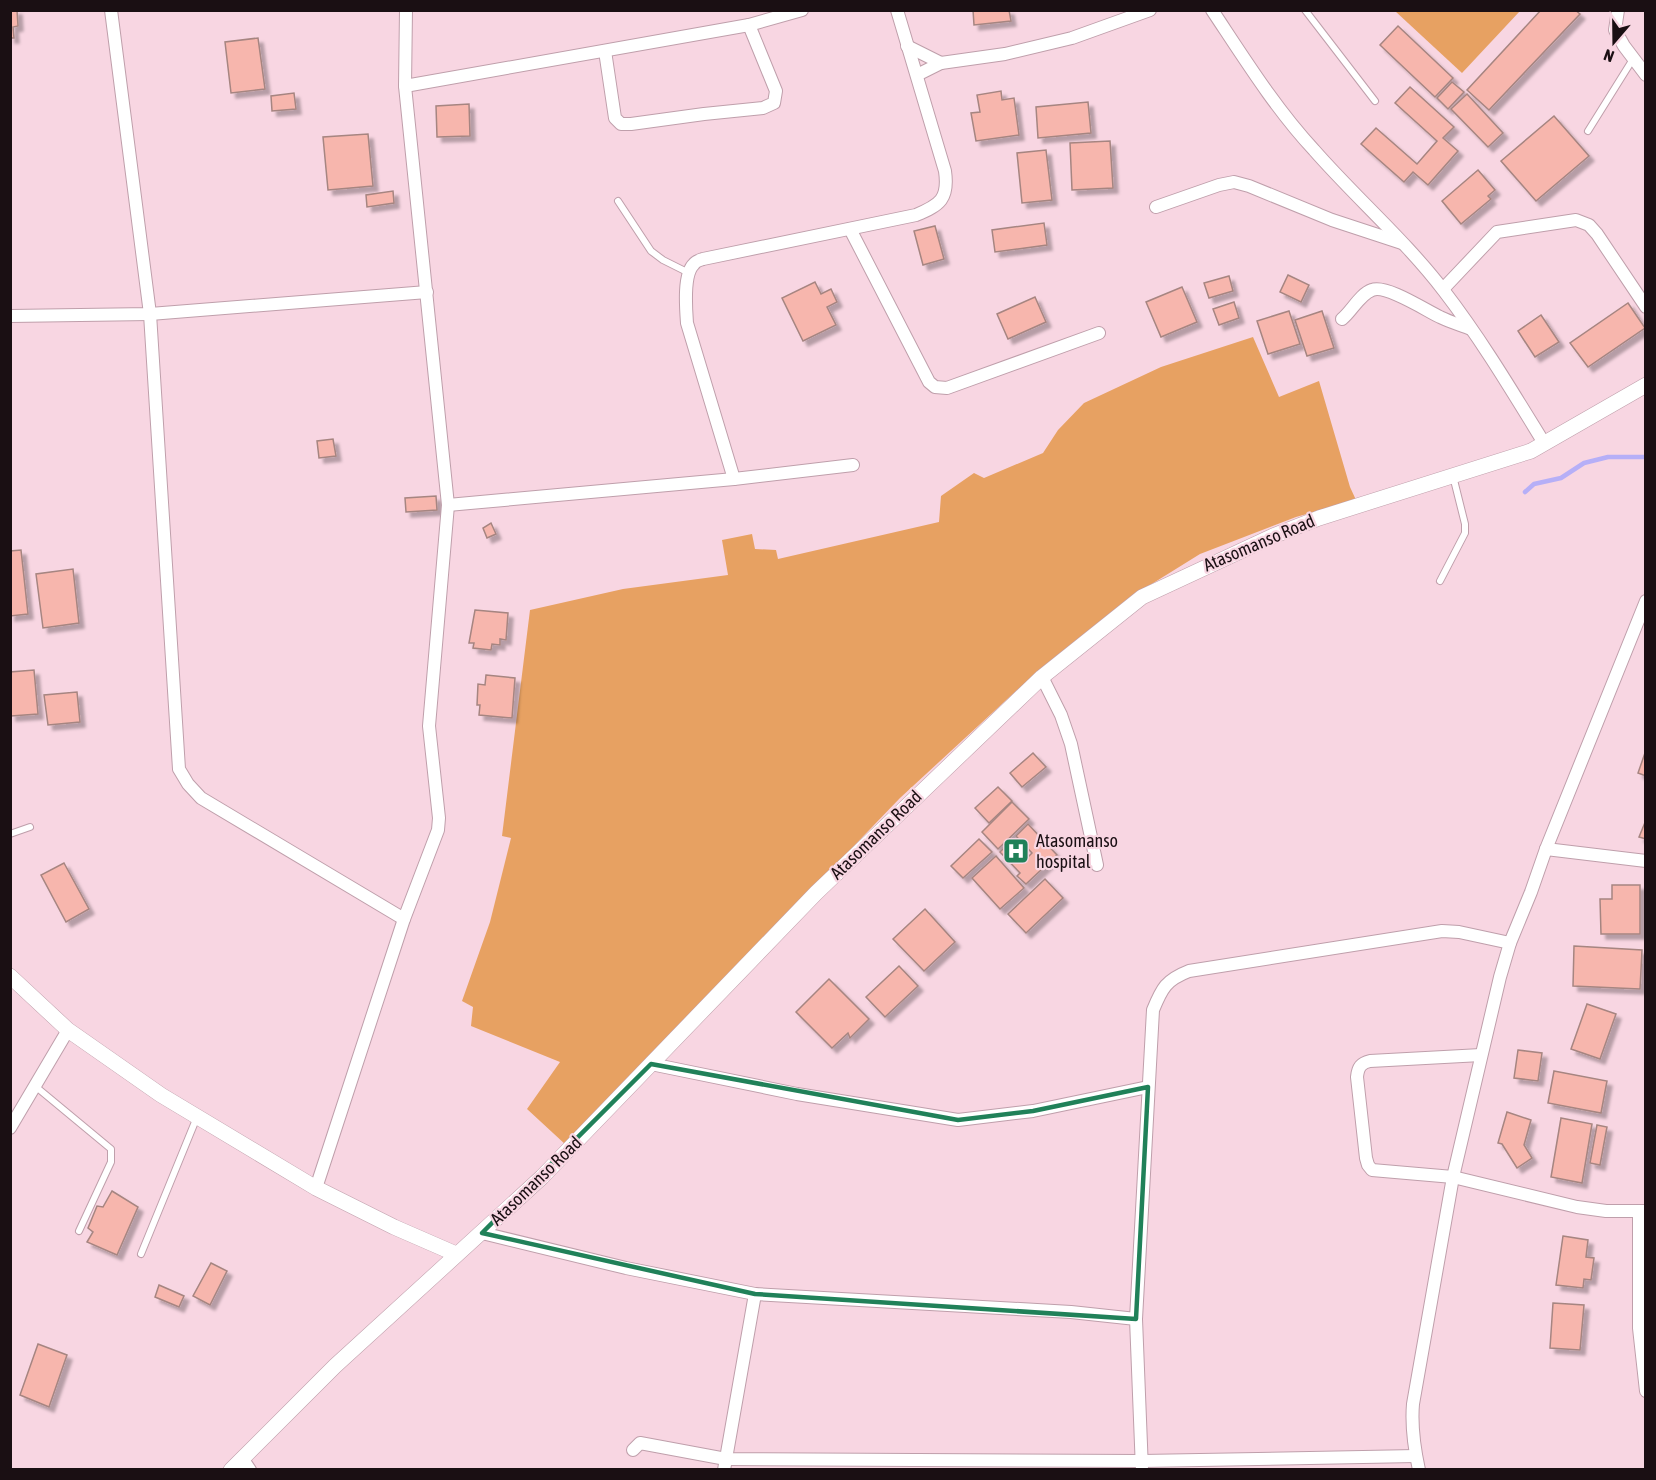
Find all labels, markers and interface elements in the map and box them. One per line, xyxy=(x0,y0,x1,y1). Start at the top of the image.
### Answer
north arrow xyxy=(1584,12,1644,72)
text: N xyxy=(1601,46,1616,66)
street label: Atasomanso Road xyxy=(1200,510,1318,575)
street label: Atasomanso Road xyxy=(826,786,926,883)
place label: Atasomanso hospital xyxy=(1036,830,1118,872)
hospital icon: Atasomanso hospital xyxy=(1001,836,1031,866)
street label: Atasomanso Road xyxy=(486,1132,586,1229)

